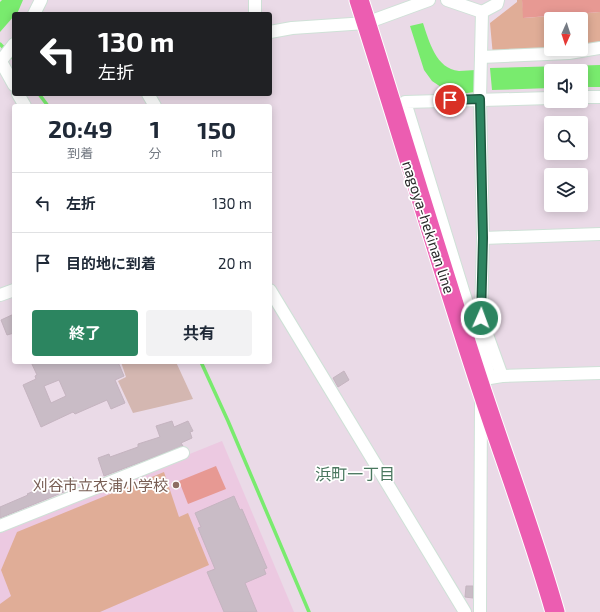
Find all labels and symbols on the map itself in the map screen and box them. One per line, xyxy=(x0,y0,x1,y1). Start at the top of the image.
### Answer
north arrow xyxy=(544,12,588,56)
pin xyxy=(433,83,467,117)
street label: nagoya-hekinan line xyxy=(399,158,459,296)
position arrow xyxy=(460,297,502,339)
district label: 浜町一丁目 xyxy=(315,464,395,483)
place label: 刈谷市立衣浦小学校 xyxy=(33,476,168,494)
marker: 刈谷市立衣浦小学校 xyxy=(171,480,181,490)

